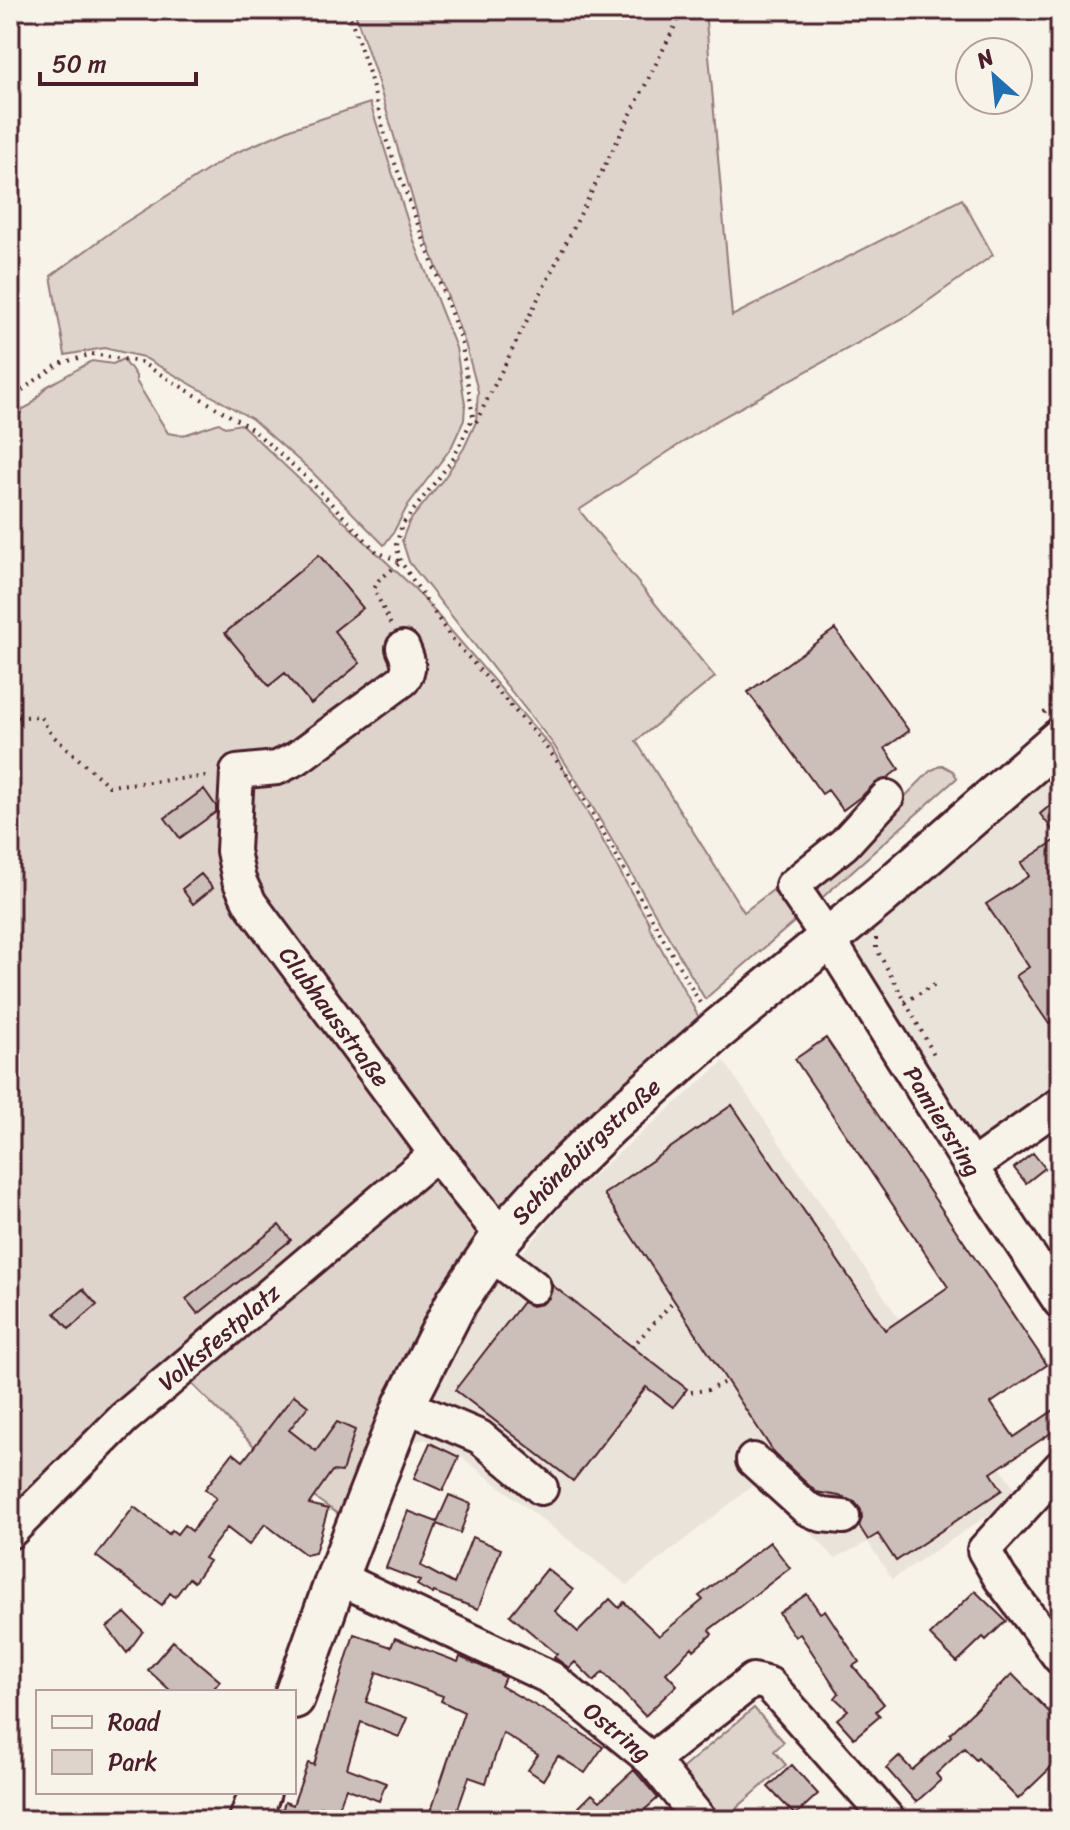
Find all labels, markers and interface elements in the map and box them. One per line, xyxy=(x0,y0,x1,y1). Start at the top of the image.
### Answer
scale bar xyxy=(40,36,196,86)
north arrow xyxy=(954,36,1034,116)
text: N xyxy=(969,37,1001,80)
text: 50 m xyxy=(52,43,107,85)
street label: Clubhausstraße xyxy=(268,937,401,1097)
street label: Pamiersring xyxy=(892,1057,993,1186)
street label: Schönebürgstraße xyxy=(500,1067,671,1235)
street label: Volksfestplatz xyxy=(148,1272,291,1402)
legend xyxy=(36,1690,296,1794)
street label: Ostring xyxy=(574,1691,661,1773)
text: Road xyxy=(108,1701,162,1743)
text: Park xyxy=(108,1741,157,1783)

